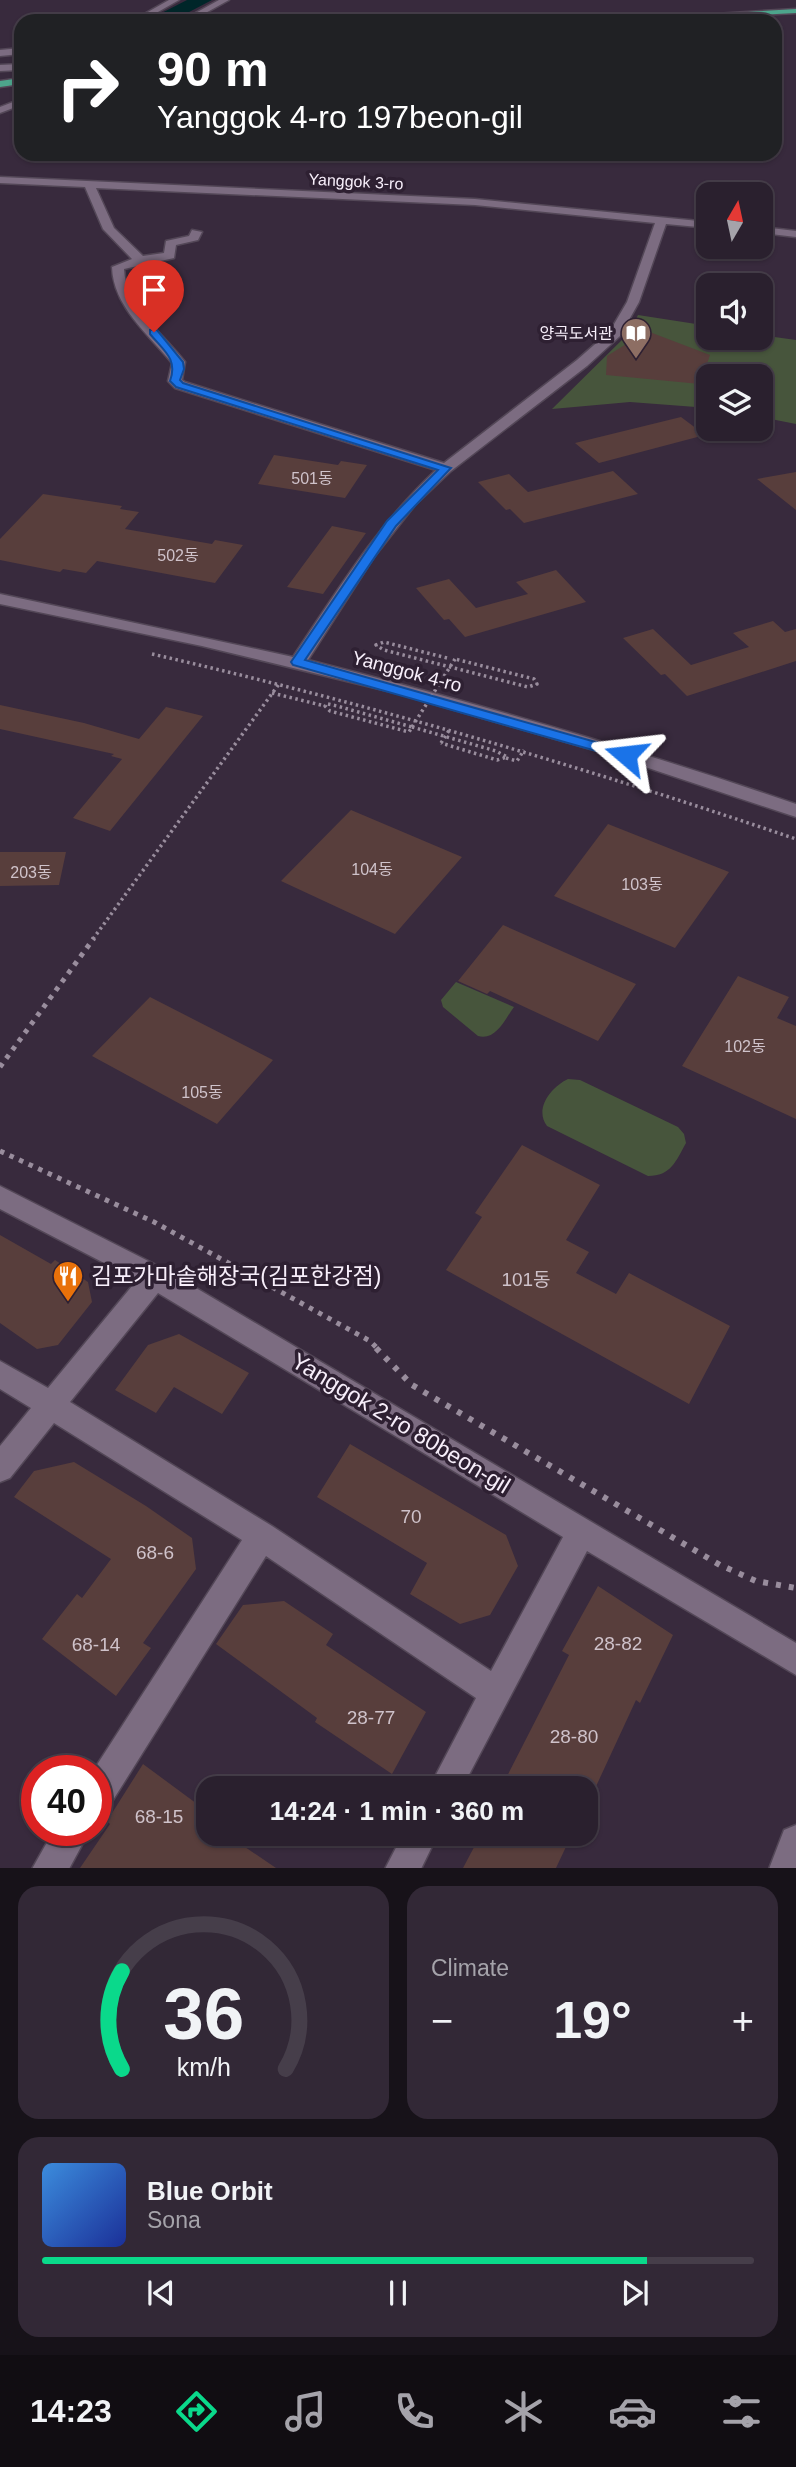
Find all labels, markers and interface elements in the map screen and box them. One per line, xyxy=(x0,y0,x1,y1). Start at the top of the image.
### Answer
icon: right xyxy=(42,42,133,133)
text: 90 m xyxy=(157,42,269,96)
text: Yanggok 4-ro 197beon-gil xyxy=(157,99,523,135)
street label: Yanggok 3-ro xyxy=(308,171,404,192)
north arrow xyxy=(696,182,774,259)
map controls xyxy=(696,182,773,441)
pin xyxy=(124,260,184,332)
icon: arrive xyxy=(135,271,173,309)
button: sound xyxy=(696,273,773,350)
library icon: 양곡도서관 xyxy=(619,316,653,360)
place label: 양곡도서관 xyxy=(539,325,613,342)
button: layers xyxy=(696,364,773,441)
house number: 501동 xyxy=(291,470,333,487)
house number: 502동 xyxy=(157,547,199,564)
street label: Yanggok 4-ro xyxy=(350,647,464,696)
position arrow xyxy=(589,718,663,792)
house number: 104동 xyxy=(351,861,393,878)
house number: 203동 xyxy=(10,864,52,881)
house number: 103동 xyxy=(621,876,663,893)
house number: 102동 xyxy=(724,1038,766,1055)
house number: 105동 xyxy=(181,1084,223,1101)
restaurant icon: 김포가마솥해장국(김포한강점) xyxy=(51,1259,85,1303)
place label: 김포가마솥해장국(김포한강점) xyxy=(91,1263,381,1289)
house number: 101동 xyxy=(501,1269,551,1290)
street label: Yanggok 2-ro 80beon-gil xyxy=(287,1347,515,1499)
house number: 70 xyxy=(400,1506,422,1527)
house number: 68-6 xyxy=(136,1542,174,1563)
house number: 28-82 xyxy=(594,1633,642,1654)
house number: 68-14 xyxy=(72,1634,121,1655)
house number: 28-77 xyxy=(347,1707,395,1728)
house number: 28-80 xyxy=(550,1726,598,1747)
speed limit sign: 40 xyxy=(21,1755,112,1846)
text: 14:24 · 1 min · 360 m xyxy=(270,1796,524,1826)
house number: 68-15 xyxy=(135,1806,183,1827)
text: Climate xyxy=(431,1955,509,1981)
text: 36 xyxy=(163,1973,244,2054)
text: 19° xyxy=(553,1991,632,2049)
text: − xyxy=(431,2000,453,2042)
text: + xyxy=(732,2000,754,2042)
text: km/h xyxy=(176,2052,231,2080)
text: Blue Orbit xyxy=(147,2176,273,2206)
text: Sona xyxy=(147,2207,201,2233)
icon: previous xyxy=(142,2274,180,2312)
icon: pause xyxy=(379,2274,417,2312)
icon: next xyxy=(616,2274,654,2312)
icon: directions xyxy=(172,2387,221,2436)
icon: music xyxy=(281,2387,330,2436)
icon: phone xyxy=(390,2387,439,2436)
icon: climate xyxy=(499,2387,548,2436)
icon: car xyxy=(608,2387,657,2436)
icon: filters xyxy=(717,2387,766,2436)
text: 14:23 xyxy=(30,2393,112,2429)

